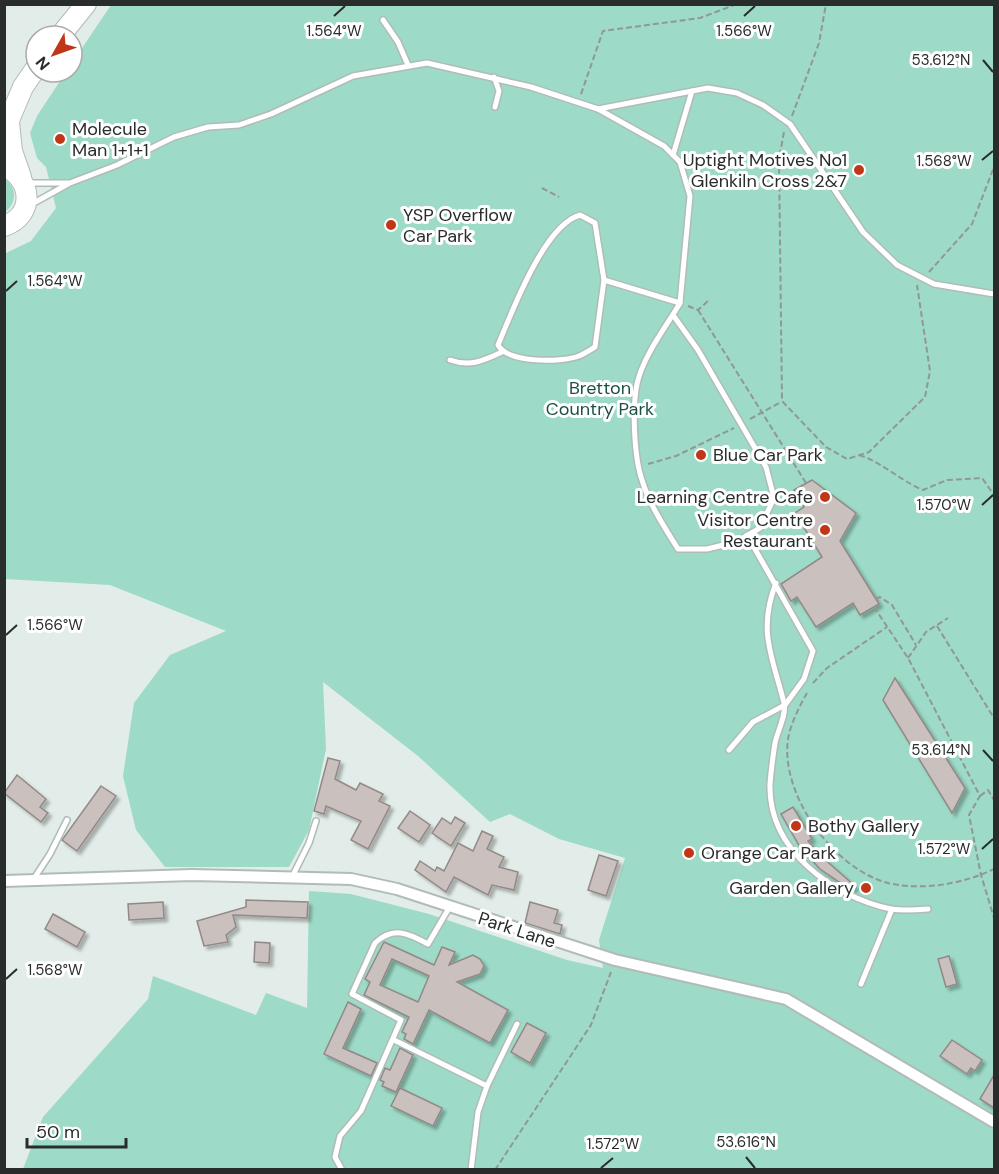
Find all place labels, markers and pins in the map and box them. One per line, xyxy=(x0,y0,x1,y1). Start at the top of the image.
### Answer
place label: Molecule Man 1+1+1 xyxy=(72,117,149,162)
marker: Molecule Man 1+1+1 xyxy=(53,132,67,146)
place label: Uptight Motives No1 Glenkiln Cross 2&7 xyxy=(683,148,847,193)
marker: Uptight Motives No1 Glenkiln Cross 2&7 xyxy=(852,163,866,177)
place label: YSP Overflow Car Park xyxy=(403,203,513,248)
marker: YSP Overflow Car Park xyxy=(384,218,398,232)
place label: Blue Car Park xyxy=(713,443,823,467)
marker: Blue Car Park xyxy=(694,448,708,462)
place label: Learning Centre Cafe xyxy=(637,485,813,509)
marker: Learning Centre Cafe xyxy=(818,490,832,504)
place label: Visitor Centre Restaurant xyxy=(697,508,813,553)
marker: Visitor Centre Restaurant xyxy=(818,523,832,537)
place label: Bothy Gallery xyxy=(808,814,919,838)
marker: Bothy Gallery xyxy=(789,819,803,833)
place label: Orange Car Park xyxy=(701,841,836,865)
marker: Orange Car Park xyxy=(682,846,696,860)
place label: Garden Gallery xyxy=(729,876,854,900)
marker: Garden Gallery xyxy=(859,881,873,895)

